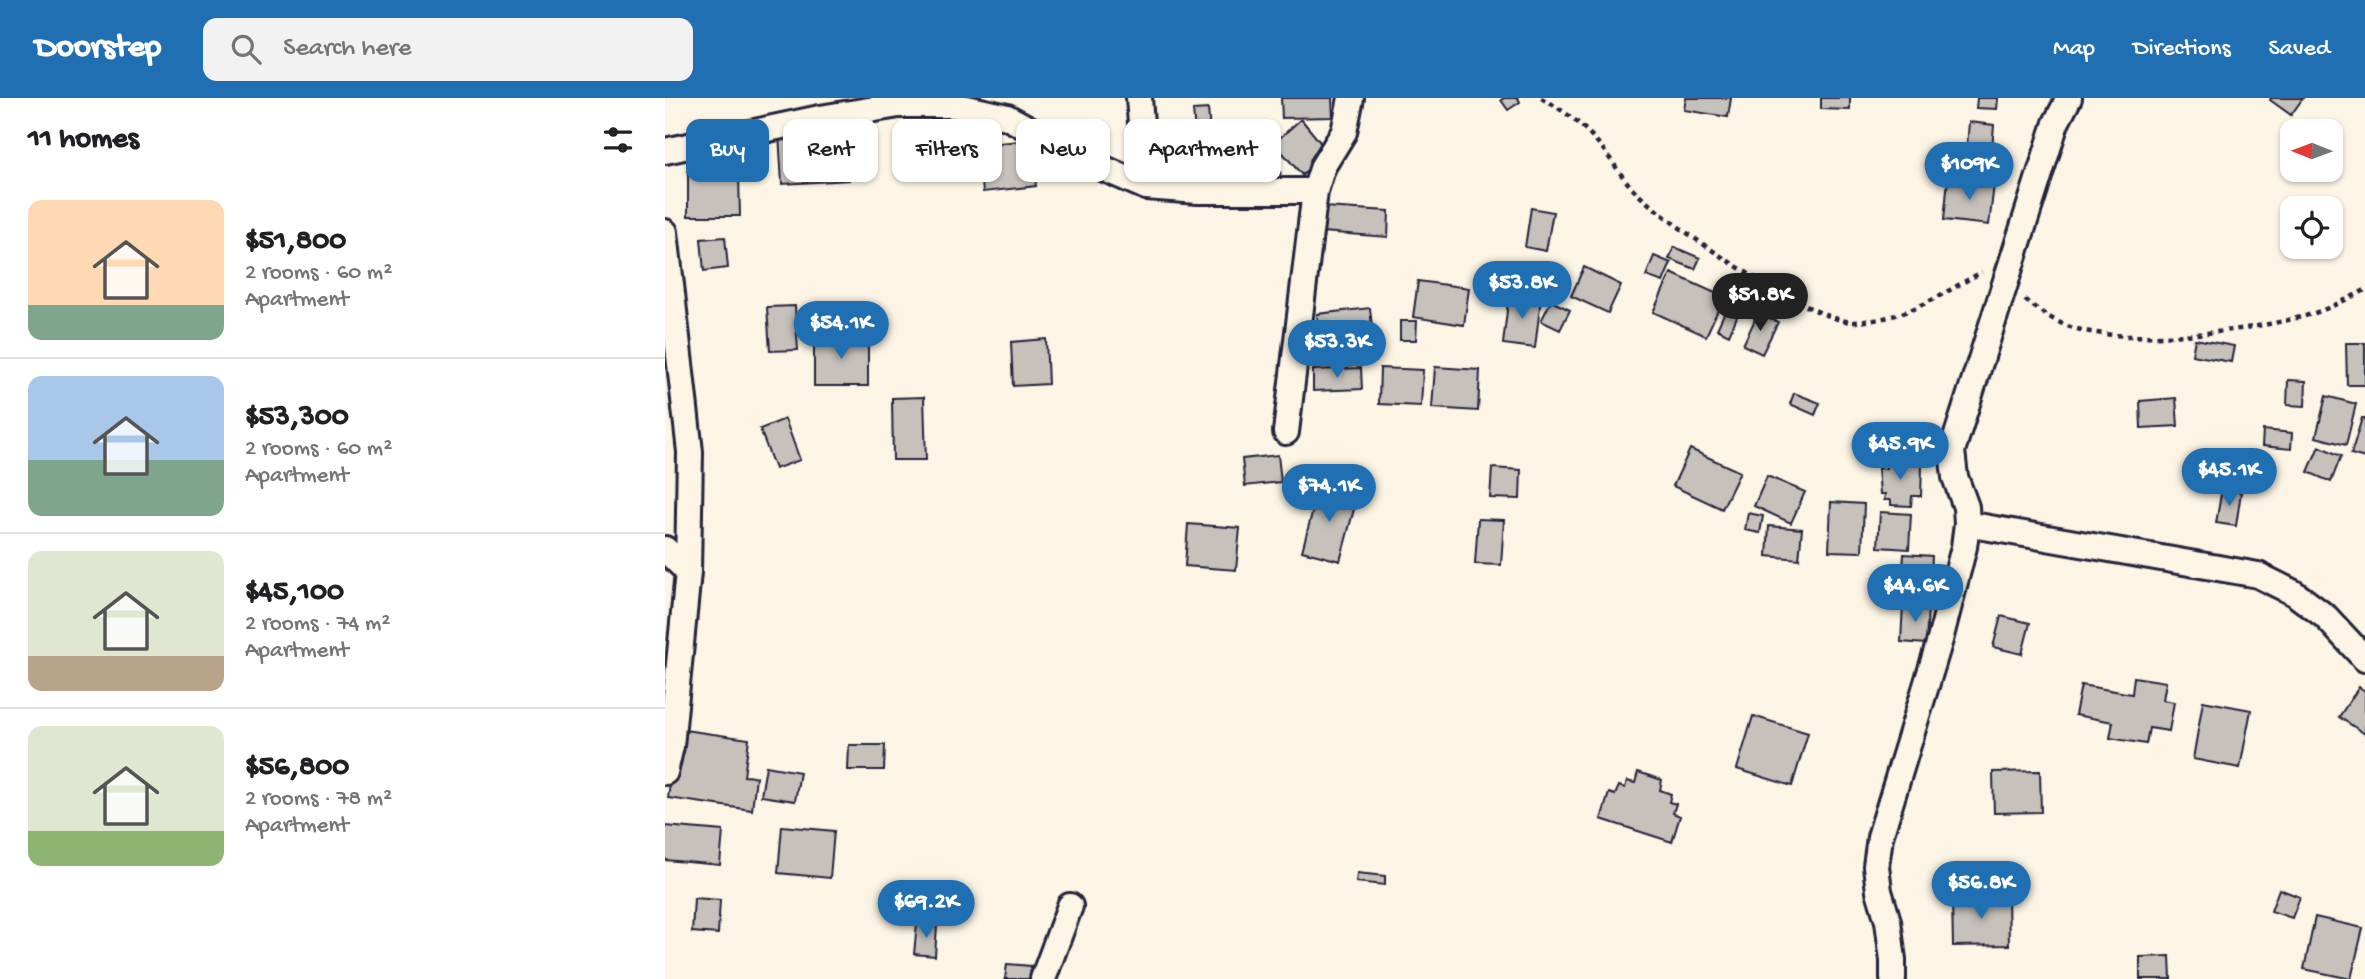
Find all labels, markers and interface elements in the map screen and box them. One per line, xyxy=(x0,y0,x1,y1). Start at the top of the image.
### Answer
search box xyxy=(203,18,693,81)
text: Doorstep xyxy=(35,30,161,68)
icon: search xyxy=(227,30,265,68)
text: Search here xyxy=(283,34,411,65)
text: Map xyxy=(2053,35,2095,64)
text: Directions xyxy=(2133,35,2231,64)
text: Saved xyxy=(2269,35,2330,64)
chip: Buy xyxy=(686,119,769,182)
chip: Rent xyxy=(783,119,878,182)
chip: Filters xyxy=(892,119,1002,182)
chip: New xyxy=(1016,119,1110,182)
chip: Apartment xyxy=(1124,119,1281,182)
north arrow xyxy=(2280,119,2343,182)
map controls xyxy=(2280,119,2343,259)
icon: filters xyxy=(599,121,637,159)
text: 11 homes xyxy=(28,123,139,158)
pin: $109K xyxy=(1920,142,2018,202)
text: $109K xyxy=(1941,151,1997,178)
button: locate xyxy=(2280,196,2343,259)
text: $51,800 xyxy=(245,225,346,260)
icon: home xyxy=(84,228,168,312)
text: 2 rooms · 60 m² xyxy=(245,260,392,287)
pin: $53.8K xyxy=(1465,262,1579,321)
text: $53.8K xyxy=(1489,270,1555,297)
pin: $51.8K xyxy=(1703,274,1817,333)
text: $51.8K xyxy=(1728,282,1792,309)
text: Apartment xyxy=(245,287,349,314)
pin: $54.1K xyxy=(784,302,898,361)
text: $54.1K xyxy=(810,310,872,337)
pin: $53.3K xyxy=(1280,320,1394,380)
text: $53.3K xyxy=(1304,329,1370,356)
text: $53,300 xyxy=(245,401,349,436)
icon: home xyxy=(84,404,168,488)
pin: $45.9K xyxy=(1843,422,1957,482)
text: $45.9K xyxy=(1868,431,1932,458)
text: 2 rooms · 60 m² xyxy=(245,436,392,463)
pin: $45.1K xyxy=(2172,448,2286,508)
text: $45.1K xyxy=(2198,457,2260,484)
text: Apartment xyxy=(245,463,349,490)
pin: $74.1K xyxy=(1272,464,1386,524)
text: $74.1K xyxy=(1298,473,1360,500)
pin: $44.6K xyxy=(1858,564,1972,624)
text: $44.6K xyxy=(1883,573,1947,600)
text: $45,100 xyxy=(245,576,344,611)
icon: home xyxy=(84,579,168,663)
text: 2 rooms · 74 m² xyxy=(245,611,390,638)
text: Apartment xyxy=(245,638,349,665)
text: $56,800 xyxy=(245,751,349,786)
icon: home xyxy=(84,754,168,838)
text: 2 rooms · 78 m² xyxy=(245,786,392,813)
text: Apartment xyxy=(245,813,349,840)
pin: $56.8K xyxy=(1924,862,2038,921)
text: $56.8K xyxy=(1948,870,2014,897)
pin: $69.2K xyxy=(869,880,983,940)
text: $69.2K xyxy=(894,889,958,916)

